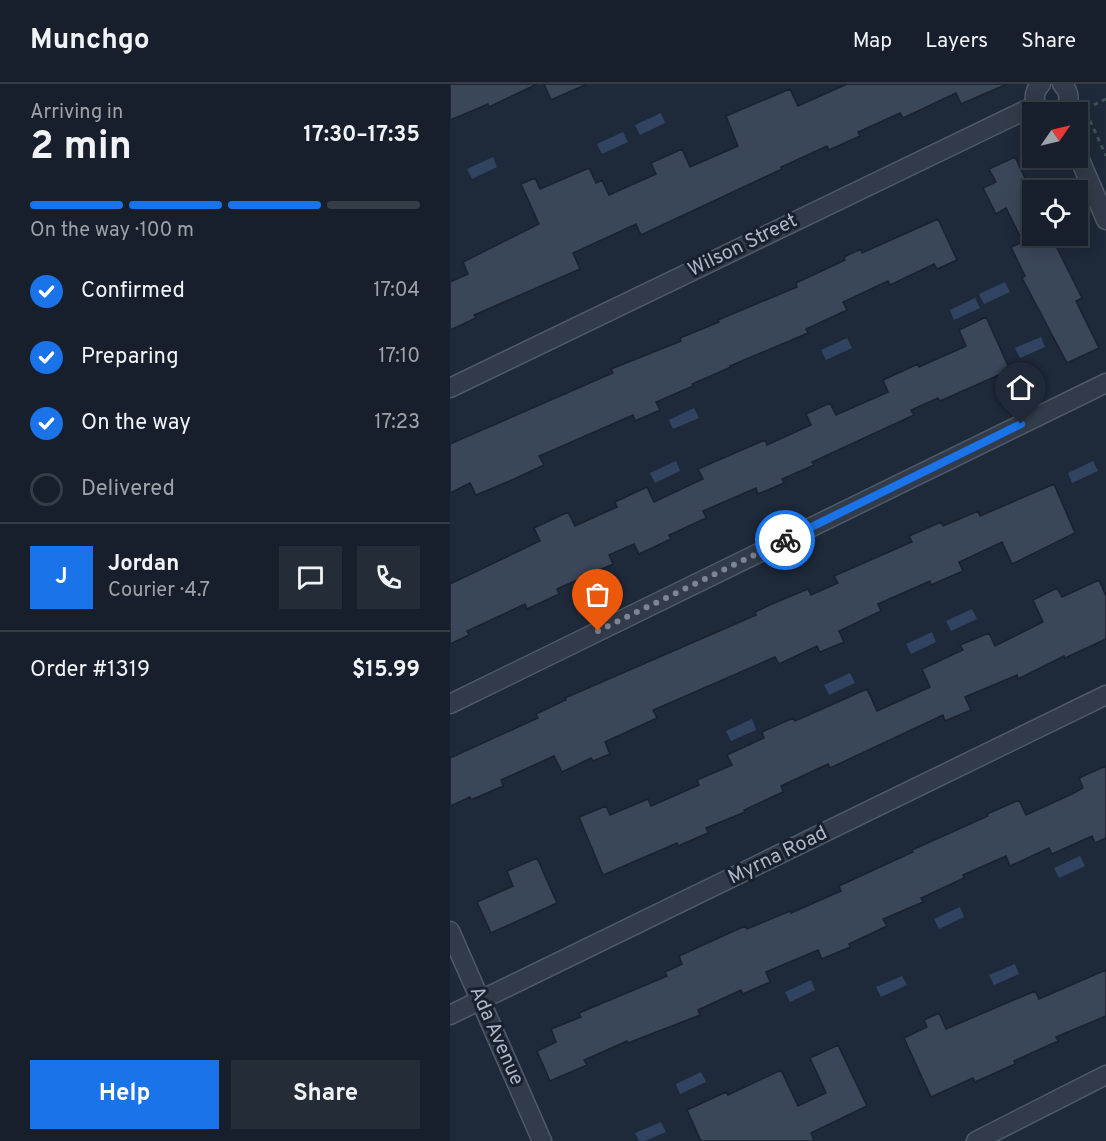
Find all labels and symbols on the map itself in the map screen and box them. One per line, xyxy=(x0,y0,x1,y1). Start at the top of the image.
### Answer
north arrow xyxy=(1022,102,1088,168)
street label: Wilson Street xyxy=(684,208,802,284)
pin xyxy=(995,362,1046,424)
courier xyxy=(755,510,815,570)
pin xyxy=(572,569,623,631)
street label: Myrna Road xyxy=(724,821,832,891)
street label: Ada Avenue xyxy=(463,982,529,1090)

